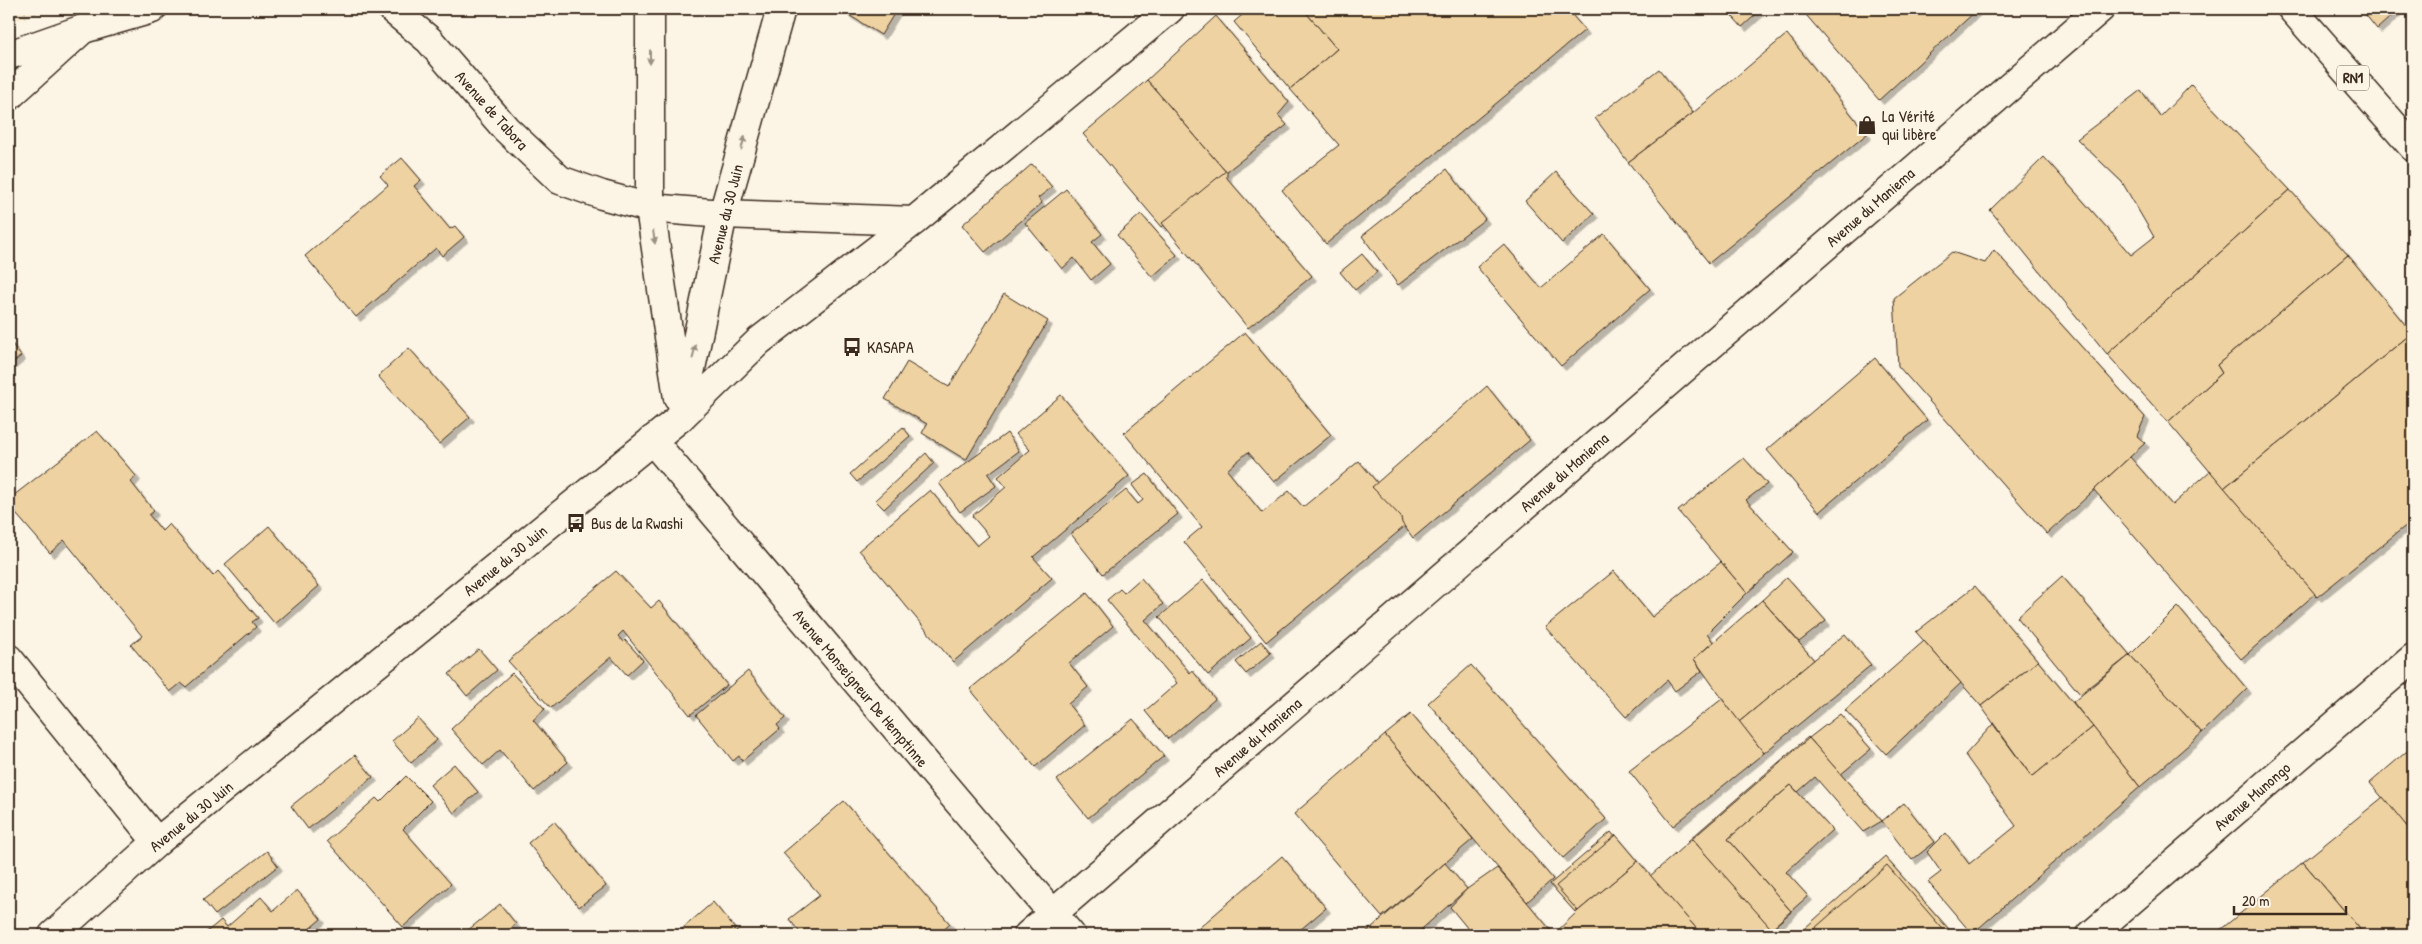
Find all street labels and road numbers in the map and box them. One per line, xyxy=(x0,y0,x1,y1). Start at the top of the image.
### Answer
street label: Avenue de Tabora xyxy=(450,66,534,154)
road number: RN1 xyxy=(2337,66,2369,90)
street label: Avenue du 30 Juin xyxy=(702,162,748,266)
street label: Avenue du Maniema xyxy=(1821,162,1919,252)
street label: Avenue du Maniema xyxy=(1515,427,1613,517)
street label: Avenue du 30 Juin xyxy=(459,519,551,601)
street label: Avenue Monseigneur De Hemptinne xyxy=(788,604,934,772)
street label: Avenue du Maniema xyxy=(1208,692,1306,782)
street label: Avenue Munongo xyxy=(2209,756,2295,835)
street label: Avenue du 30 Juin xyxy=(145,775,237,857)

